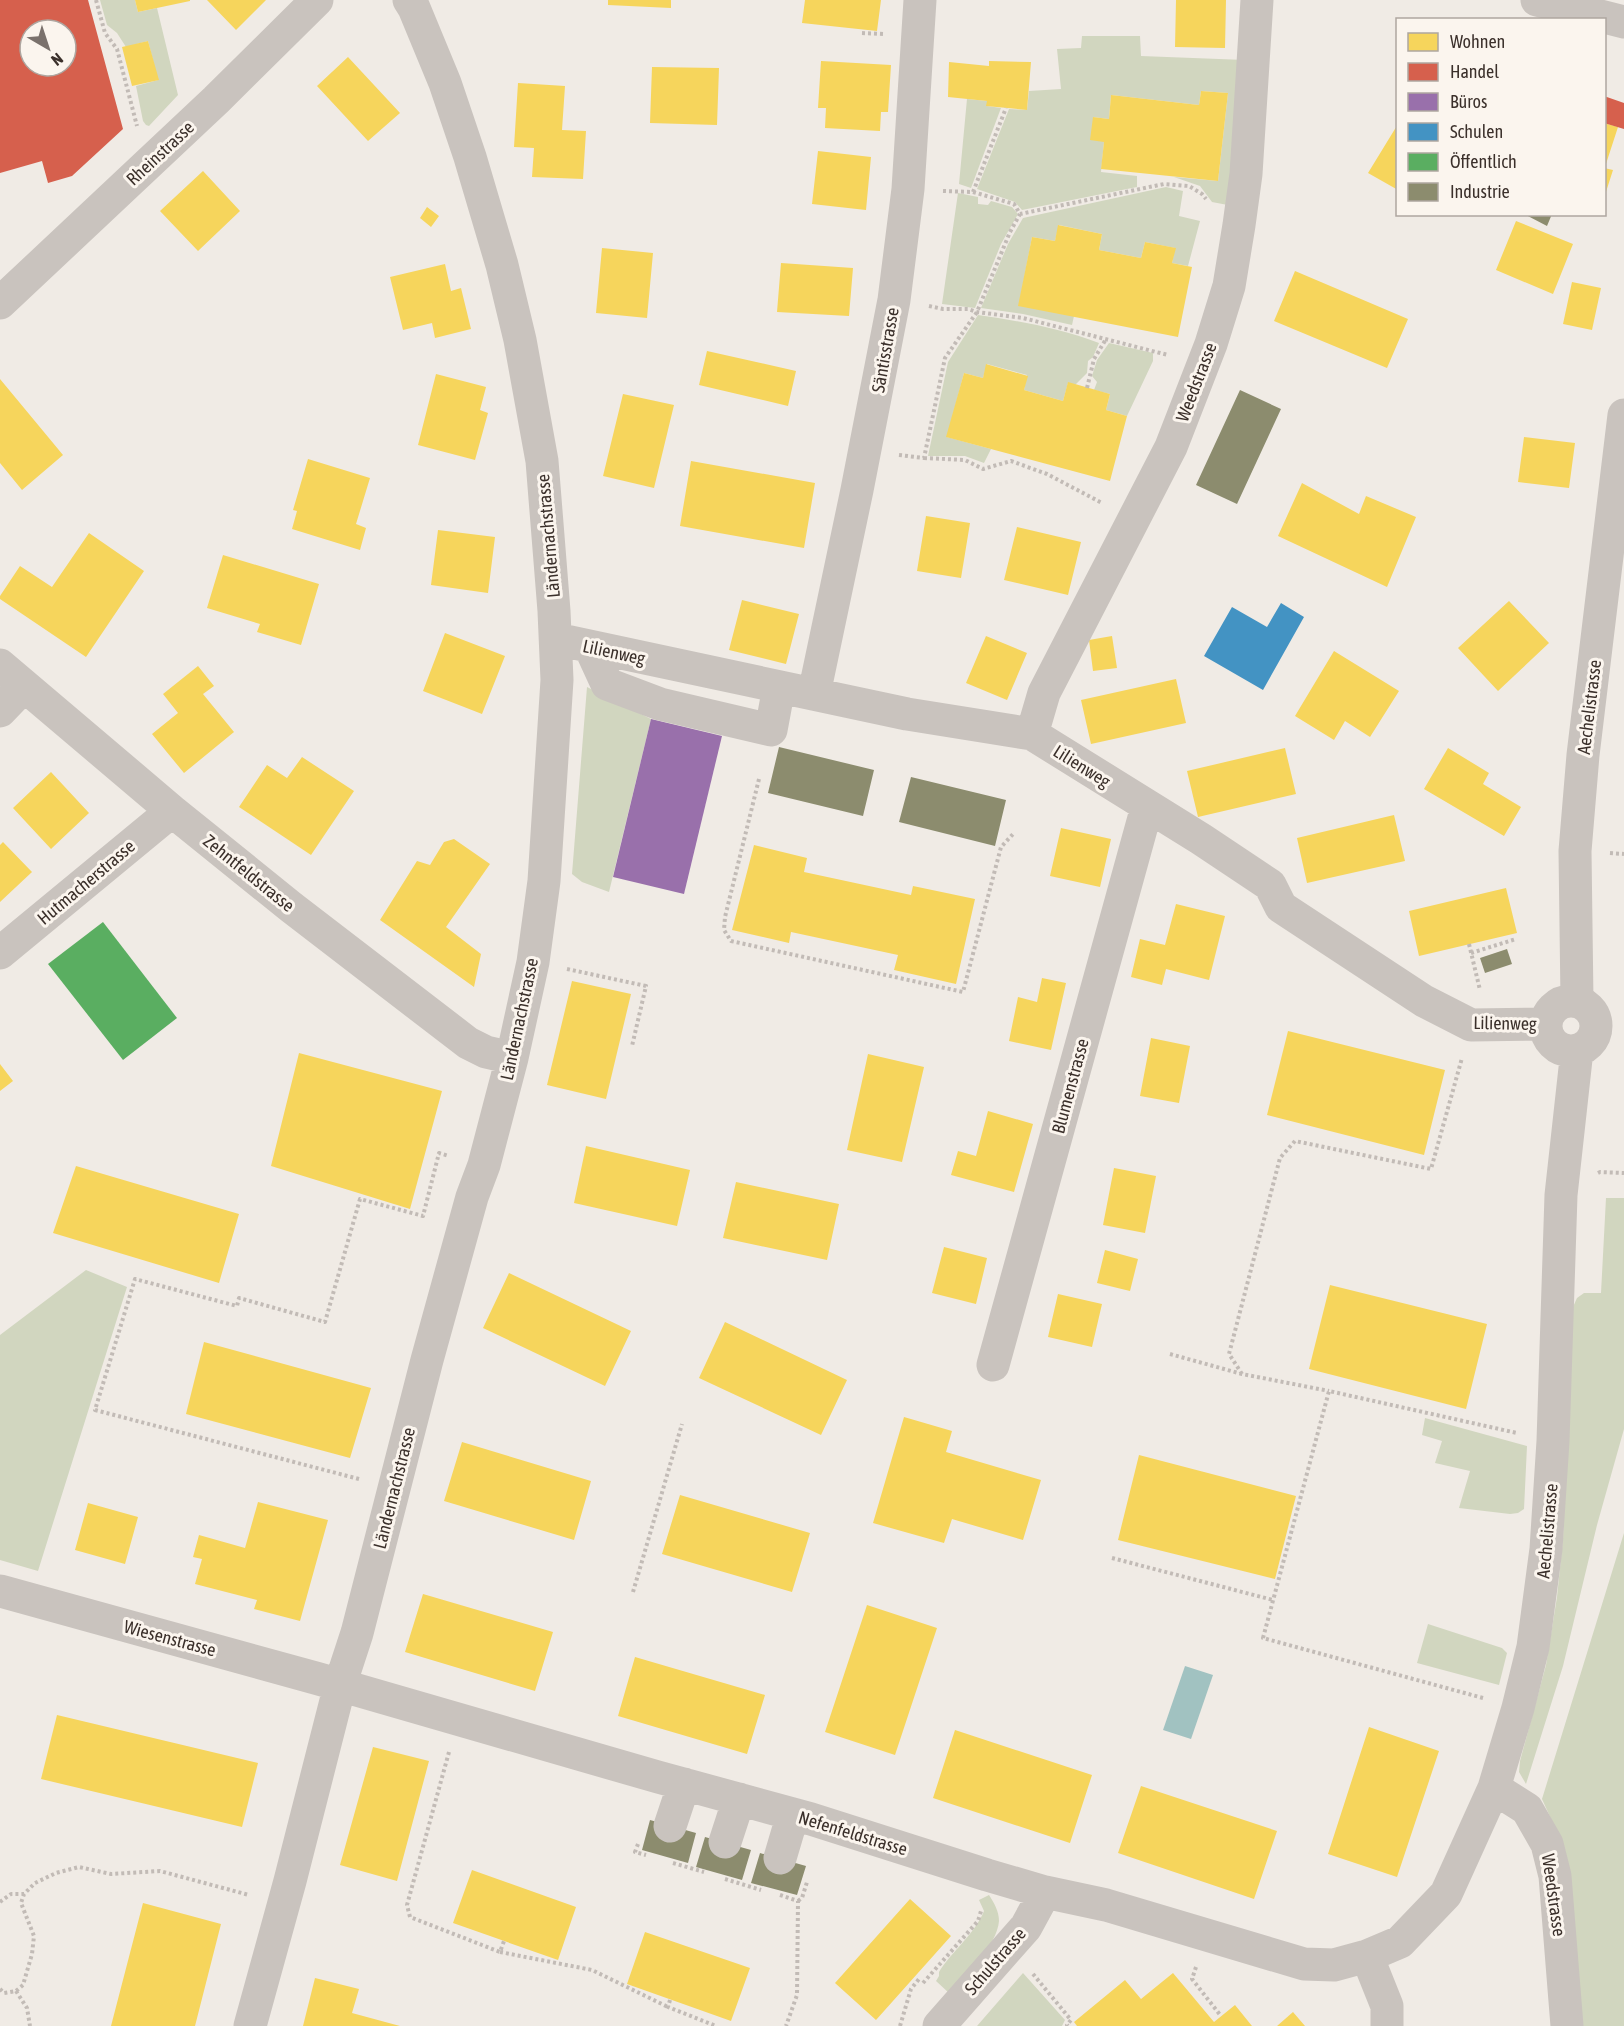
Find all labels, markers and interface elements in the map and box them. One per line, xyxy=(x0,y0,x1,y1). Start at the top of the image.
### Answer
north arrow xyxy=(18,18,78,78)
legend xyxy=(1396,18,1606,216)
text: Wohnen xyxy=(1450,31,1505,52)
text: N xyxy=(48,50,67,70)
text: Handel xyxy=(1450,61,1499,82)
text: Büros xyxy=(1450,91,1487,112)
street label: Rheinstrasse xyxy=(122,117,198,189)
text: Schulen xyxy=(1450,121,1503,142)
text: Öffentlich xyxy=(1450,151,1517,172)
text: Industrie xyxy=(1450,181,1510,202)
street label: Säntisstrasse xyxy=(867,306,903,394)
street label: Weedstrasse xyxy=(1171,340,1221,424)
street label: Ländernachstrasse xyxy=(532,473,564,599)
street label: Lilienweg xyxy=(581,635,647,669)
street label: Aechelistrasse xyxy=(1573,659,1605,755)
street label: Lilienweg xyxy=(1050,740,1115,792)
street label: Zehntfeldstrasse xyxy=(199,830,299,916)
street label: Hutmacherstrasse xyxy=(33,835,139,929)
street label: Ländernachstrasse xyxy=(496,956,542,1082)
street label: Lilienweg xyxy=(1473,1012,1537,1034)
street label: Blumenstrasse xyxy=(1047,1036,1093,1136)
street label: Ländernachstrasse xyxy=(369,1425,419,1551)
street label: Aechelistrasse xyxy=(1532,1483,1562,1579)
street label: Wiesenstrasse xyxy=(122,1616,218,1660)
street label: Nefenfeldstrasse xyxy=(796,1806,910,1860)
street label: Weedstrasse xyxy=(1538,1852,1570,1938)
street label: Schulstrasse xyxy=(960,1923,1030,1999)

